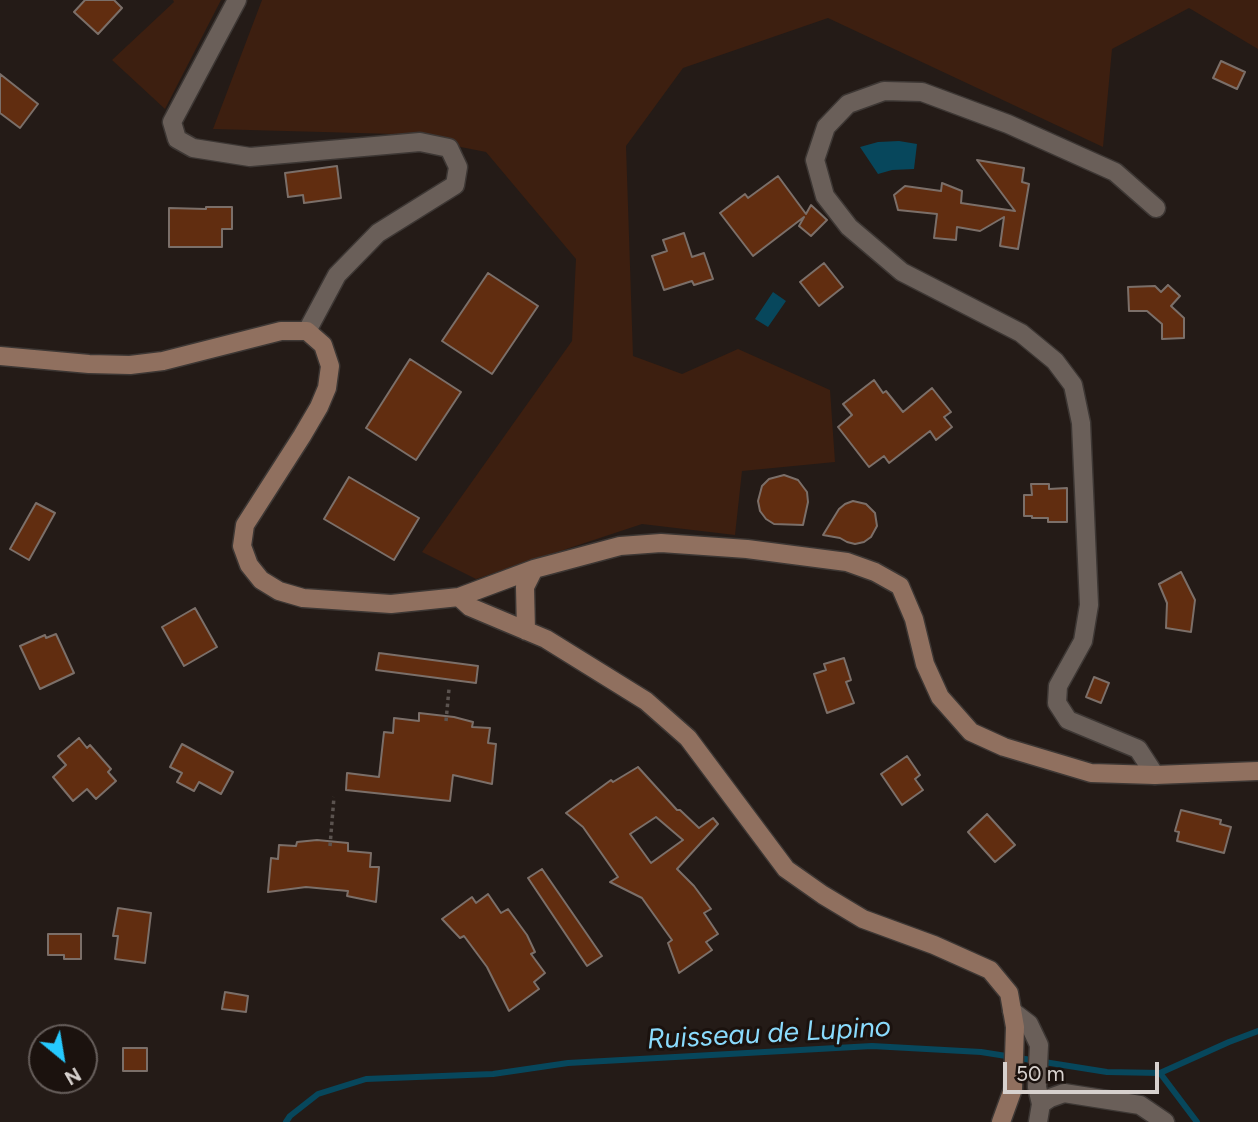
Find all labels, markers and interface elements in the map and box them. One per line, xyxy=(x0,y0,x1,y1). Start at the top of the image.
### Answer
water label: Ruisseau de Lupino xyxy=(646,1011,892,1057)
north arrow xyxy=(28,1024,98,1094)
scale bar xyxy=(1006,1048,1162,1092)
text: 50 m xyxy=(1016,1061,1065,1086)
text: N xyxy=(61,1062,85,1090)

